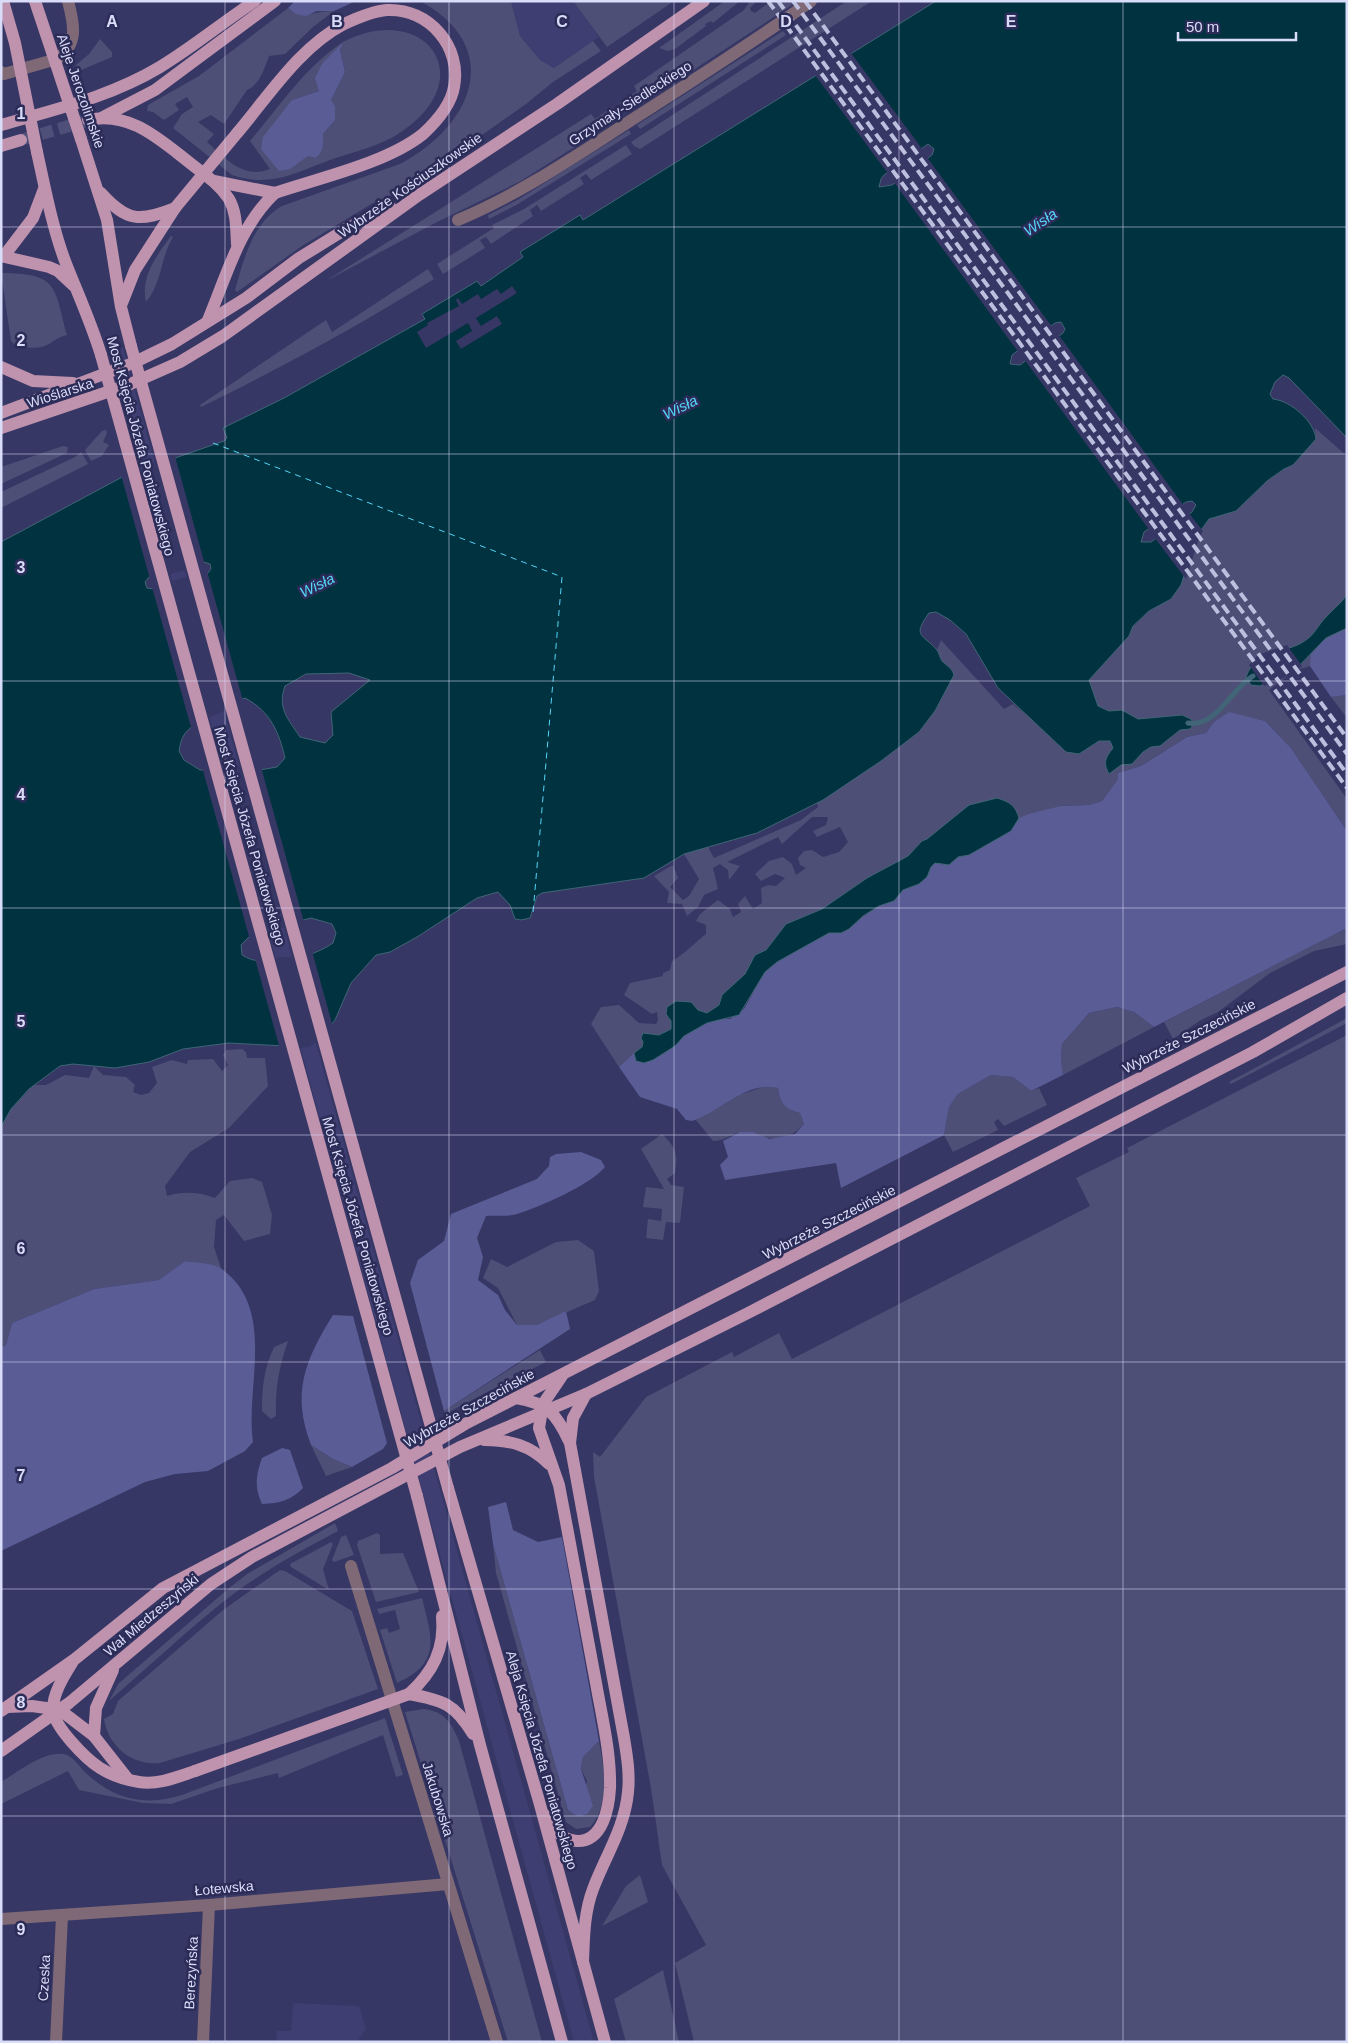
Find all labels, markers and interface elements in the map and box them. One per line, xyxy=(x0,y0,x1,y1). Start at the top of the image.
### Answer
scale bar xyxy=(1178,10,1296,42)
text: A xyxy=(106,13,118,30)
text: B xyxy=(331,13,343,30)
text: C xyxy=(556,13,568,30)
text: D xyxy=(780,13,792,30)
text: E xyxy=(1006,13,1017,30)
text: 50 m xyxy=(1186,18,1219,35)
street label: Aleje Jerozolimskie xyxy=(54,32,108,150)
street label: Grzymały-Siedleckiego xyxy=(566,57,695,149)
text: 1 xyxy=(17,105,26,122)
street label: Wybrzeże Kościuszkowskie xyxy=(335,129,485,241)
water label: Wisła xyxy=(1020,205,1060,239)
text: 2 xyxy=(17,332,26,349)
street label: Most Księcia Józefa Poniatowskiego xyxy=(104,335,178,558)
street label: Wioślarska xyxy=(25,375,95,411)
water label: Wisła xyxy=(660,391,700,423)
text: 3 xyxy=(17,559,26,576)
water label: Wisła xyxy=(297,569,337,601)
street label: Most Księcia Józefa Poniatowskiego xyxy=(211,725,289,947)
text: 4 xyxy=(17,786,26,803)
street label: Wybrzeże Szczecińskie xyxy=(1120,995,1258,1076)
text: 5 xyxy=(17,1013,26,1030)
street label: Most Księcia Józefa Poniatowskiego xyxy=(319,1115,397,1337)
street label: Wybrzeże Szczecińskie xyxy=(760,1181,898,1262)
text: 6 xyxy=(17,1240,26,1257)
street label: Wybrzeże Szczecińskie xyxy=(401,1365,537,1451)
text: 7 xyxy=(17,1467,26,1484)
street label: Wał Miedzeszyński xyxy=(100,1571,202,1659)
street label: Aleja Księcia Józefa Poniatowskiego xyxy=(503,1649,581,1872)
text: 8 xyxy=(17,1694,26,1711)
street label: Jakubowska xyxy=(419,1760,457,1838)
street label: Łotewska xyxy=(194,1877,254,1899)
text: 9 xyxy=(17,1921,26,1938)
street label: Berezyńska xyxy=(181,1936,201,2010)
street label: Czeska xyxy=(35,1954,53,2002)

